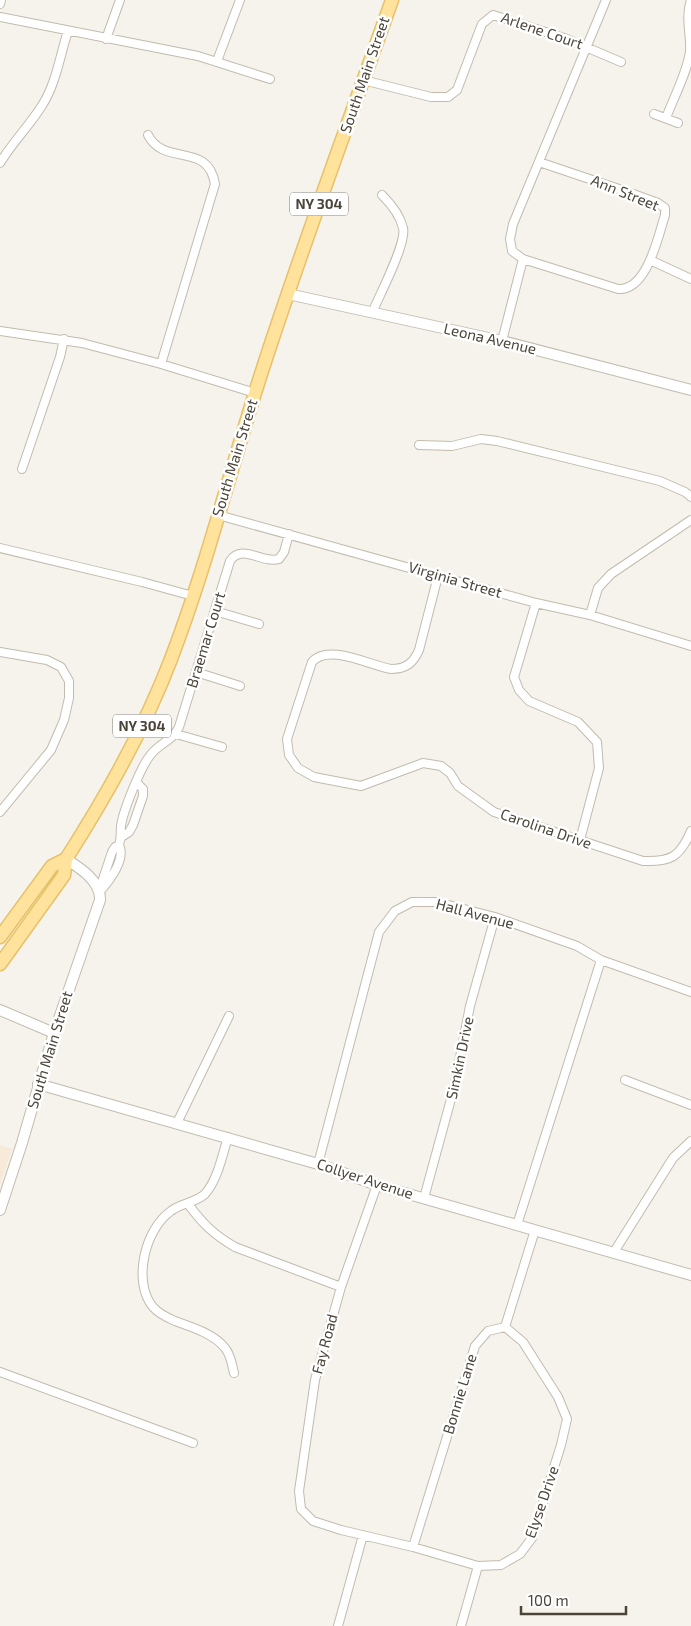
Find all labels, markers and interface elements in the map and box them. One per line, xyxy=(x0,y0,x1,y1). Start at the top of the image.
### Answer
street label: Arlene Court xyxy=(499,8,586,53)
street label: South Main Street xyxy=(336,14,393,135)
street label: Ann Street xyxy=(589,170,662,214)
road number: NY 304 xyxy=(290,192,348,215)
street label: Leona Avenue xyxy=(442,319,538,357)
street label: South Main Street xyxy=(208,396,261,519)
street label: Virginia Street xyxy=(406,557,504,601)
street label: Braemar Court xyxy=(182,589,228,690)
road number: NY 304 xyxy=(113,714,171,738)
street label: Carolina Drive xyxy=(498,804,594,852)
street label: Hall Avenue xyxy=(434,894,516,932)
street label: South Main Street xyxy=(23,988,76,1111)
street label: Simkin Drive xyxy=(441,1015,477,1101)
street label: Collyer Avenue xyxy=(315,1154,416,1202)
street label: Fay Road xyxy=(307,1312,341,1376)
street label: Bonnie Lane xyxy=(438,1351,480,1436)
street label: Elyse Drive xyxy=(520,1463,562,1540)
scale bar xyxy=(521,1584,626,1616)
text: 100 m xyxy=(528,1591,569,1609)

